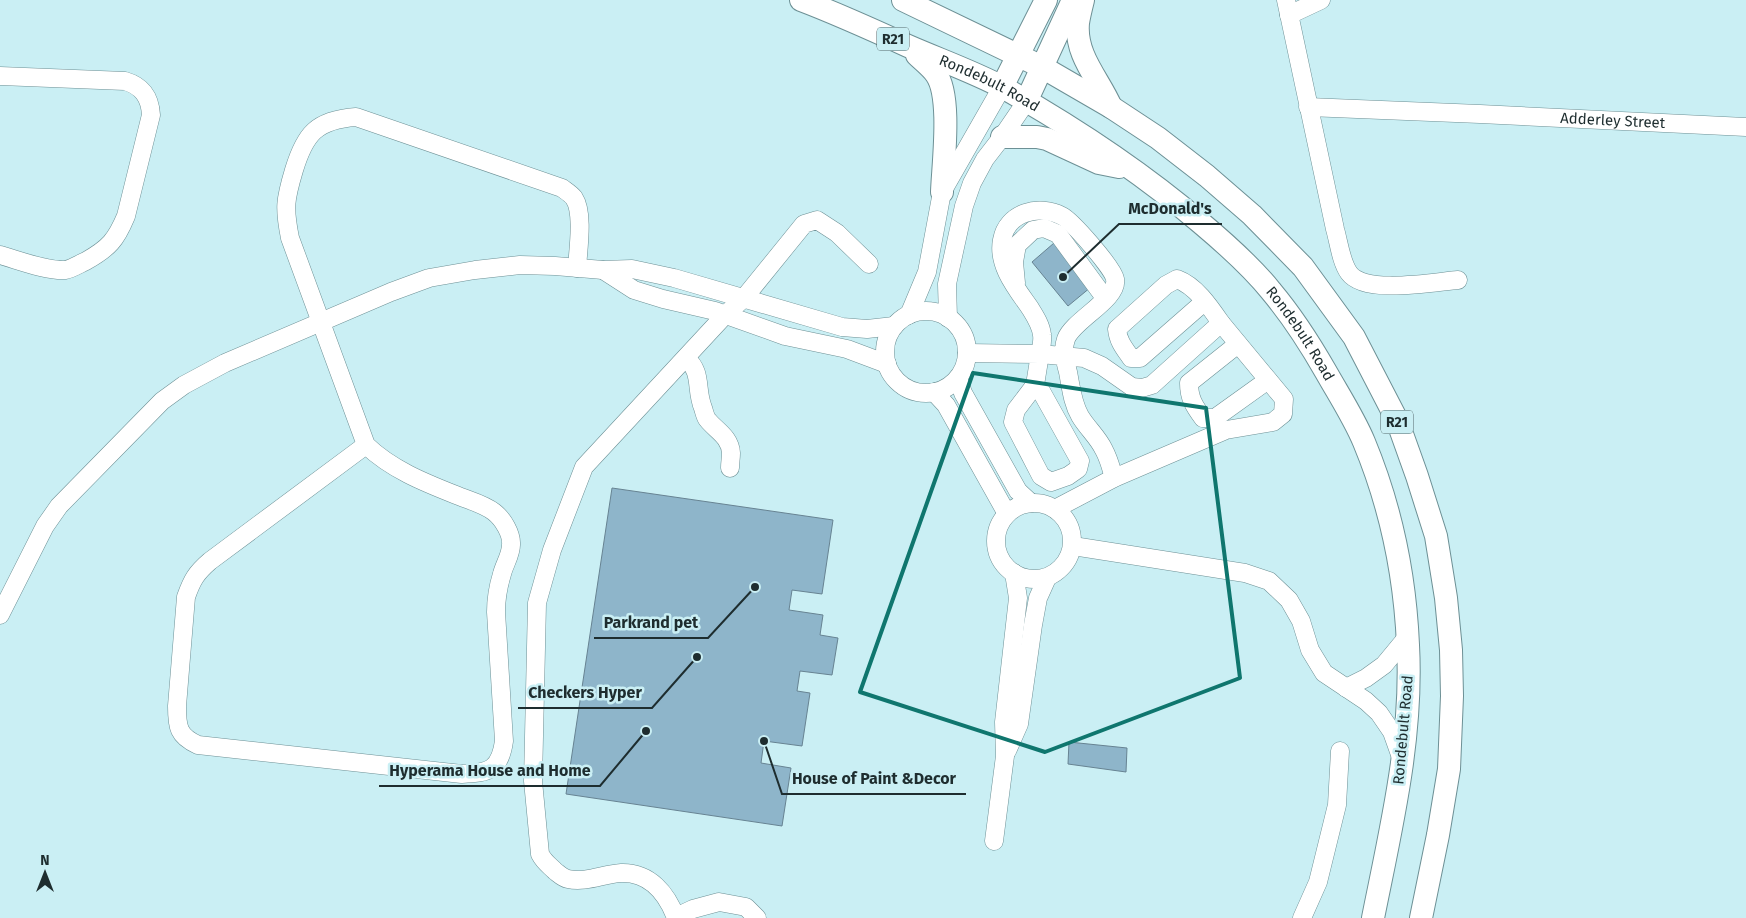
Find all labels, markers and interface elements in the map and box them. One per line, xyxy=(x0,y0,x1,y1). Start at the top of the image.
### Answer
road number: R21 xyxy=(877,28,909,50)
street label: Rondebult Road xyxy=(937,51,1043,116)
street label: Adderley Street xyxy=(1560,109,1666,132)
callout: McDonald's xyxy=(1119,193,1222,224)
text: McDonald's xyxy=(1128,199,1212,218)
street label: Rondebult Road xyxy=(1262,283,1338,384)
road number: R21 xyxy=(1381,411,1413,434)
callout: Parkrand pet xyxy=(594,607,708,638)
text: Parkrand pet xyxy=(604,613,699,632)
street label: Rondebult Road xyxy=(1389,675,1417,785)
callout: Checkers Hyper xyxy=(518,677,652,708)
text: Checkers Hyper xyxy=(528,683,642,702)
callout: Hyperama House and Home xyxy=(379,755,600,786)
text: Hyperama House and Home xyxy=(389,761,591,780)
callout: House of Paint &Decor xyxy=(782,763,966,794)
text: House of Paint &Decor xyxy=(792,769,957,788)
north arrow xyxy=(20,848,70,898)
text: N xyxy=(40,852,50,869)

